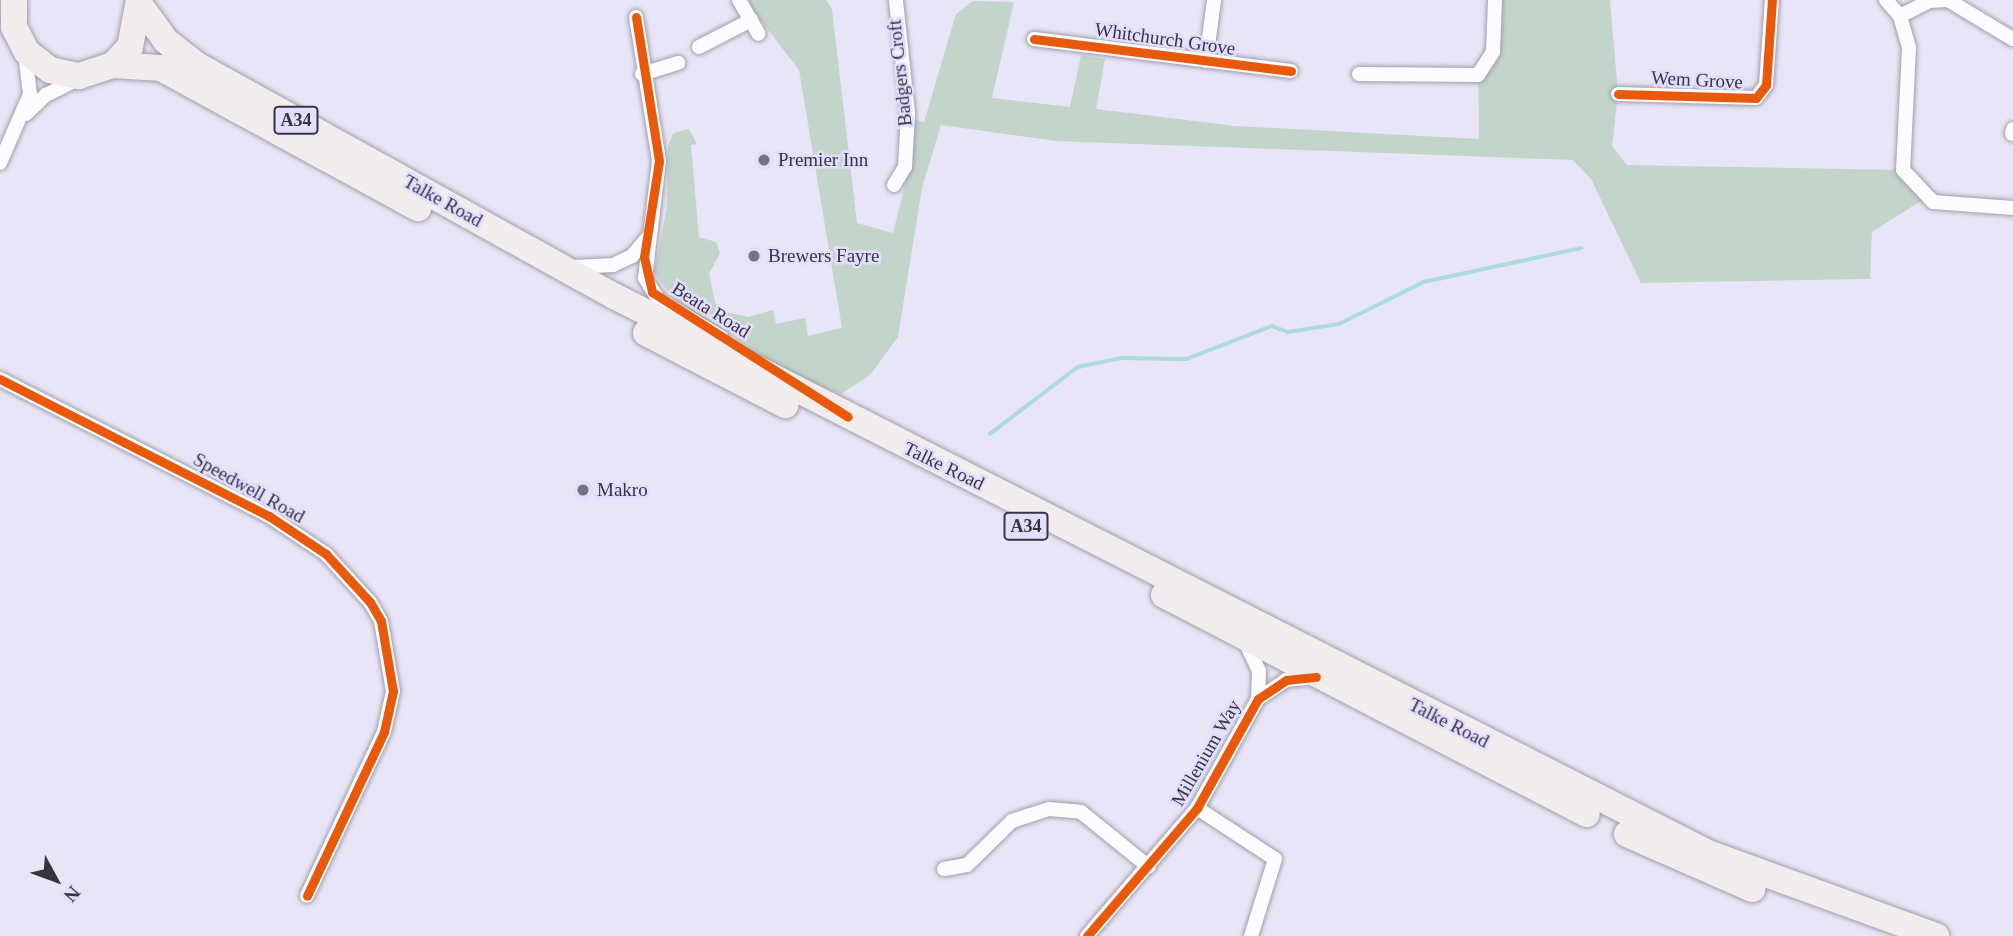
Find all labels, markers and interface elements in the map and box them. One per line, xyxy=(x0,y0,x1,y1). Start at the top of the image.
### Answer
street label: Whitchurch Grove xyxy=(1093,18,1237,60)
street label: Badgers Croft xyxy=(883,19,917,127)
street label: Wem Grove xyxy=(1651,66,1743,94)
road number: A34 xyxy=(273,106,319,134)
place label: Premier Inn xyxy=(778,149,868,171)
marker: Premier Inn xyxy=(756,152,772,168)
street label: Talke Road xyxy=(400,170,486,232)
place label: Brewers Fayre xyxy=(768,245,879,267)
marker: Brewers Fayre xyxy=(746,248,762,264)
street label: Beata Road xyxy=(668,277,754,343)
street label: Talke Road xyxy=(900,437,988,495)
street label: Speedwell Road xyxy=(189,448,309,528)
place label: Makro xyxy=(597,479,648,501)
marker: Makro xyxy=(575,482,591,498)
road number: A34 xyxy=(1003,512,1049,540)
street label: Talke Road xyxy=(1405,693,1493,753)
street label: Millenium Way xyxy=(1166,696,1246,810)
north arrow xyxy=(21,845,91,915)
text: N xyxy=(60,882,85,906)

